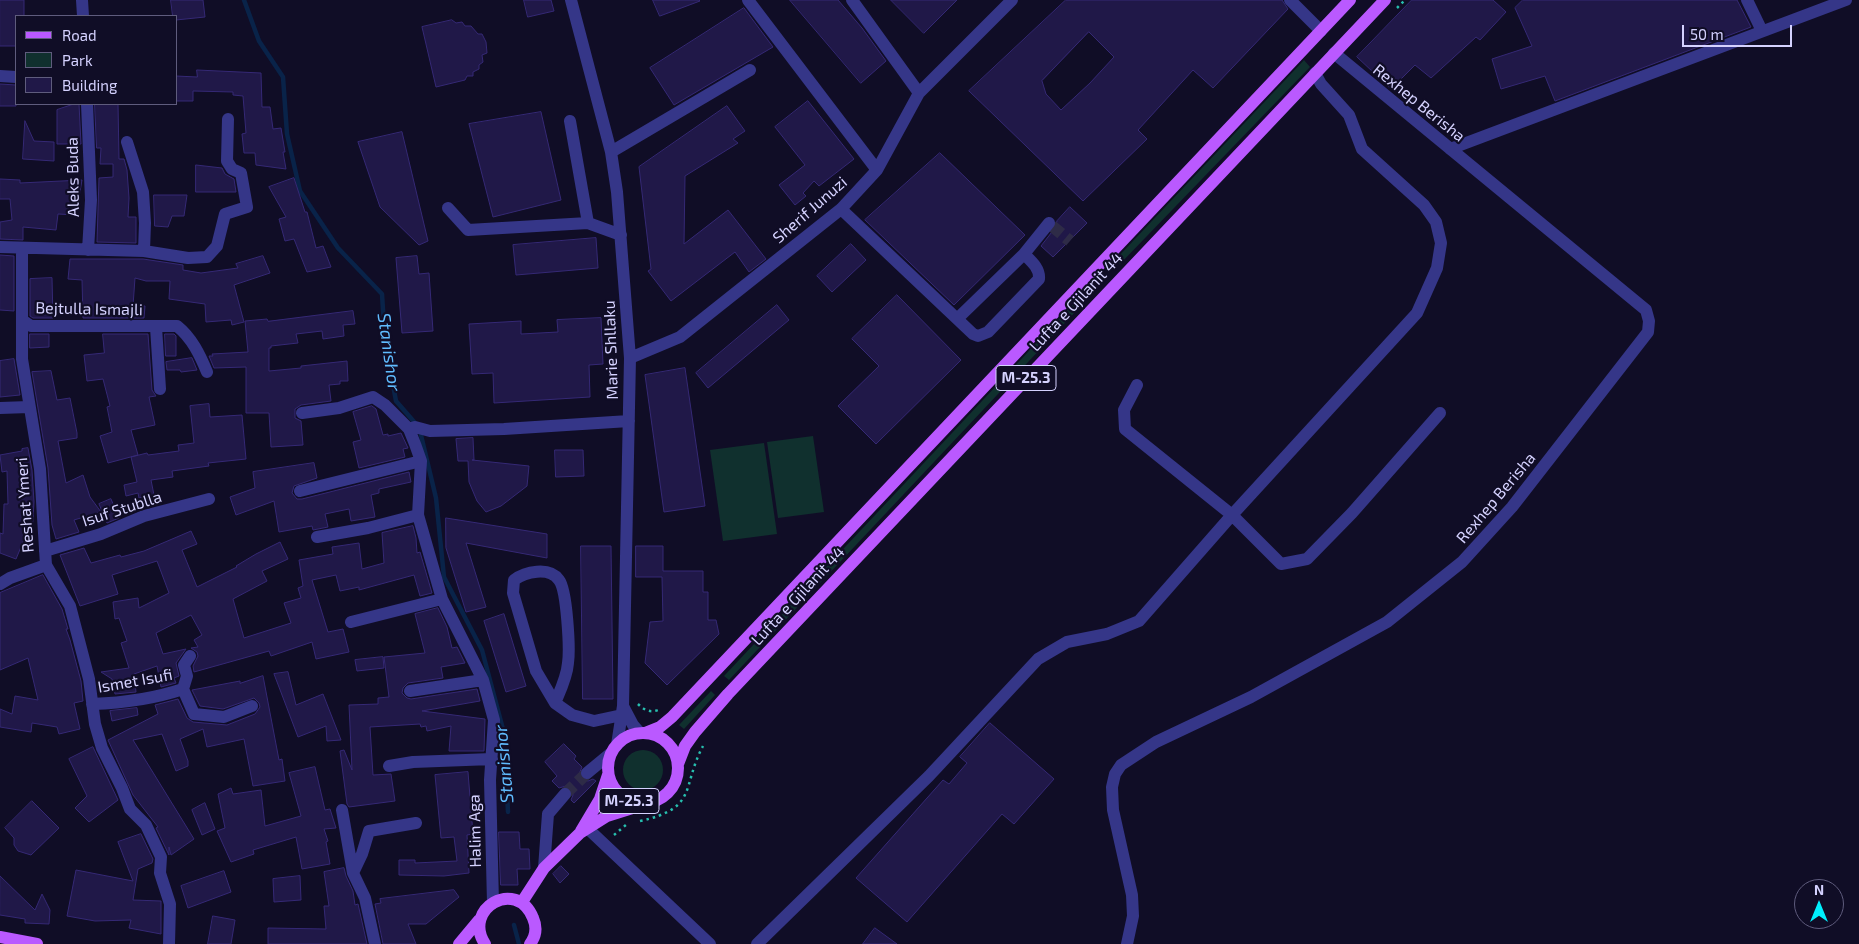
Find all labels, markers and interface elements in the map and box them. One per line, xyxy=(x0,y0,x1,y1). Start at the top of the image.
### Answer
legend xyxy=(15,15,178,105)
scale bar xyxy=(1684,15,1794,47)
text: 50 m xyxy=(1690,25,1724,43)
text: Road xyxy=(62,26,97,44)
text: Park xyxy=(62,51,93,69)
street label: Rexhep Berisha xyxy=(1369,60,1469,146)
text: Building xyxy=(62,76,117,94)
street label: Aleks Buda xyxy=(63,137,83,217)
street label: Sherif Junuzi xyxy=(769,173,851,247)
street label: Lufta e Gjilanit 44 xyxy=(1025,249,1127,355)
street label: Bejtulla Ismajli xyxy=(35,298,143,320)
street label: Marie Shllaku xyxy=(600,300,622,400)
water label: Stanishor xyxy=(373,312,405,392)
road number: M-25.3 xyxy=(996,366,1056,390)
street label: Rexhep Berisha xyxy=(1452,449,1540,547)
street label: Reshat Ymeri xyxy=(12,457,38,553)
street label: Isuf Stublla xyxy=(80,487,164,531)
street label: Lufta e Gjilanit 44 xyxy=(747,543,849,649)
street label: Ismet Isufi xyxy=(96,665,174,697)
water label: Stanishor xyxy=(490,724,518,804)
road number: M-25.3 xyxy=(599,788,659,814)
street label: Halim Aga xyxy=(465,794,485,868)
north arrow xyxy=(1794,879,1844,929)
text: N xyxy=(1814,881,1824,898)

